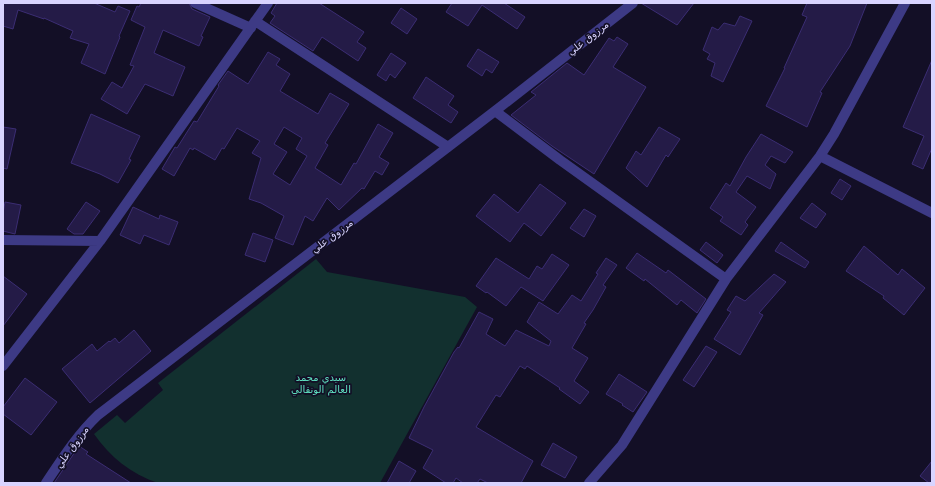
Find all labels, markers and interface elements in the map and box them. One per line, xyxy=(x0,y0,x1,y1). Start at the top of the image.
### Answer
street label: مرزوق علي xyxy=(565,19,611,58)
street label: مرزوق علي xyxy=(309,217,356,256)
park label: سيدي محمد العالم الونقالي xyxy=(291,372,351,396)
street label: مرزوق علي xyxy=(53,424,92,471)

